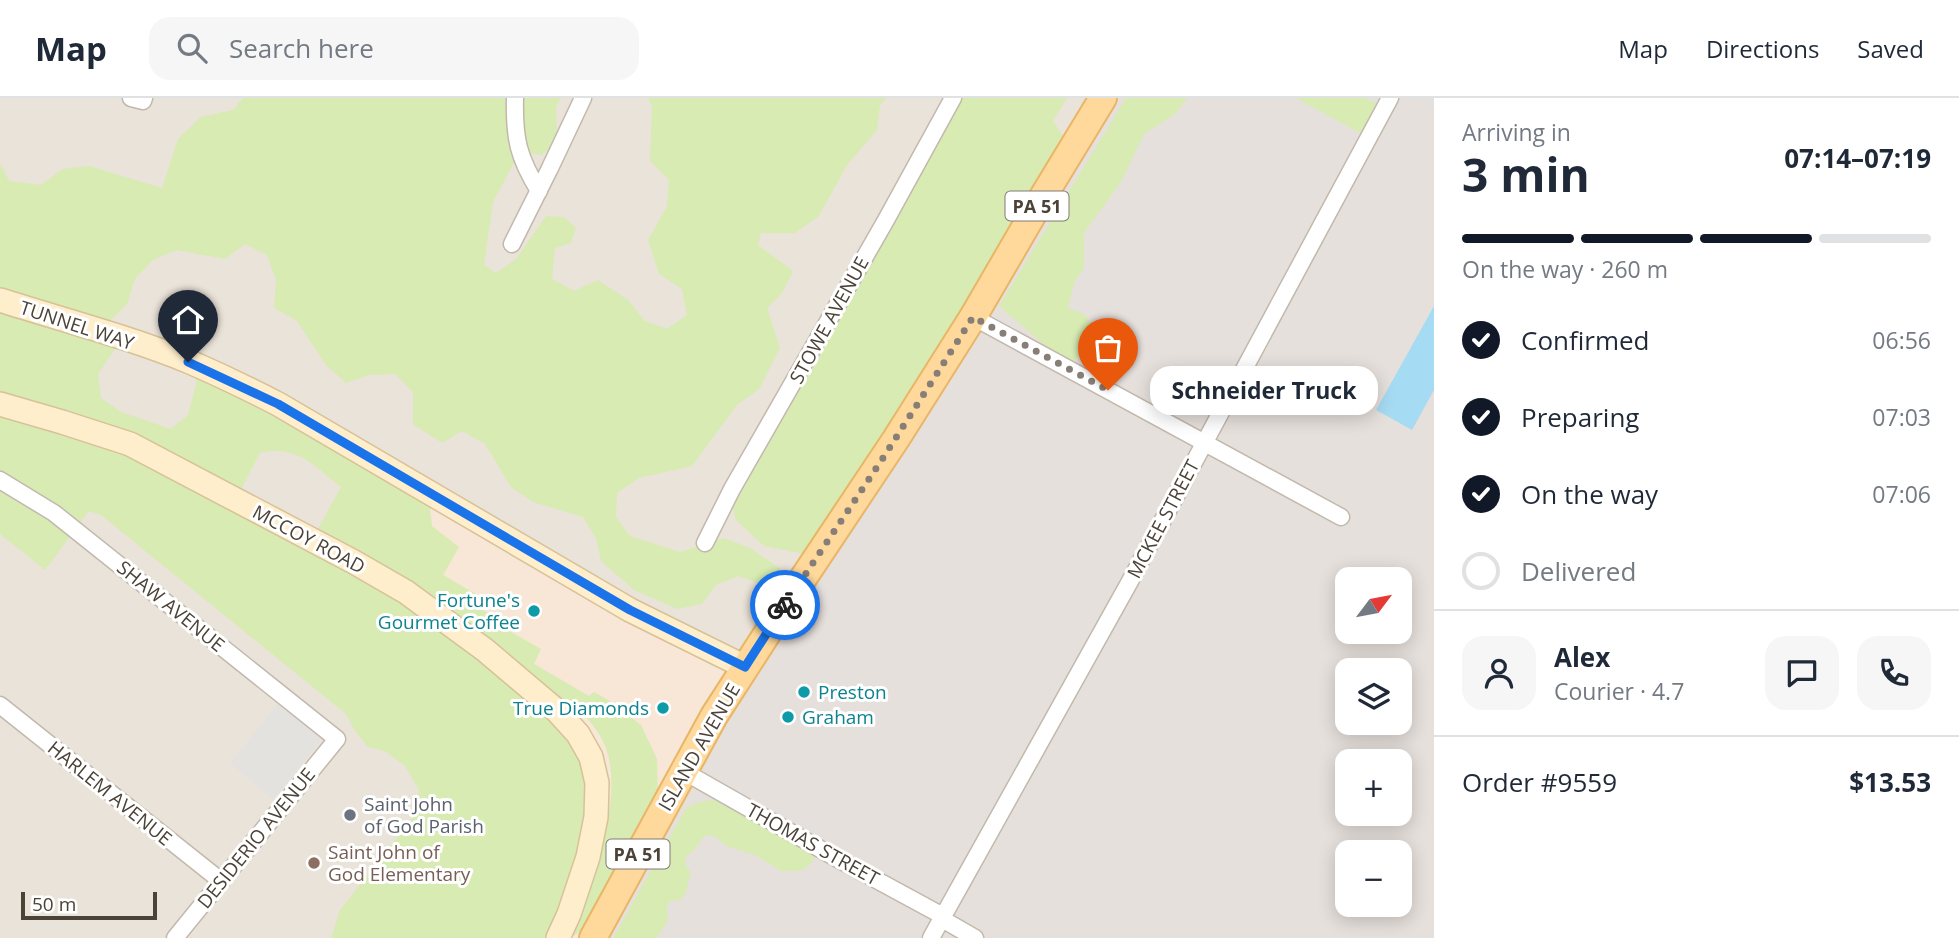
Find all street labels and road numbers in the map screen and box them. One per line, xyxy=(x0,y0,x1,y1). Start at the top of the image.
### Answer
road number: PA 51 xyxy=(1006,192,1068,220)
street label: STOWE AVENUE xyxy=(783,252,875,388)
street label: TUNNEL WAY xyxy=(17,294,138,356)
street label: MCKEE STREET xyxy=(1121,455,1205,583)
street label: MCCOY ROAD xyxy=(248,498,370,580)
street label: SHAW AVENUE xyxy=(112,555,230,657)
street label: ISLAND AVENUE xyxy=(652,678,746,816)
street label: HARLEM AVENUE xyxy=(42,735,178,851)
street label: DESIDERIO AVENUE xyxy=(191,762,321,914)
street label: THOMAS STREET xyxy=(742,797,884,891)
road number: PA 51 xyxy=(606,840,670,868)

